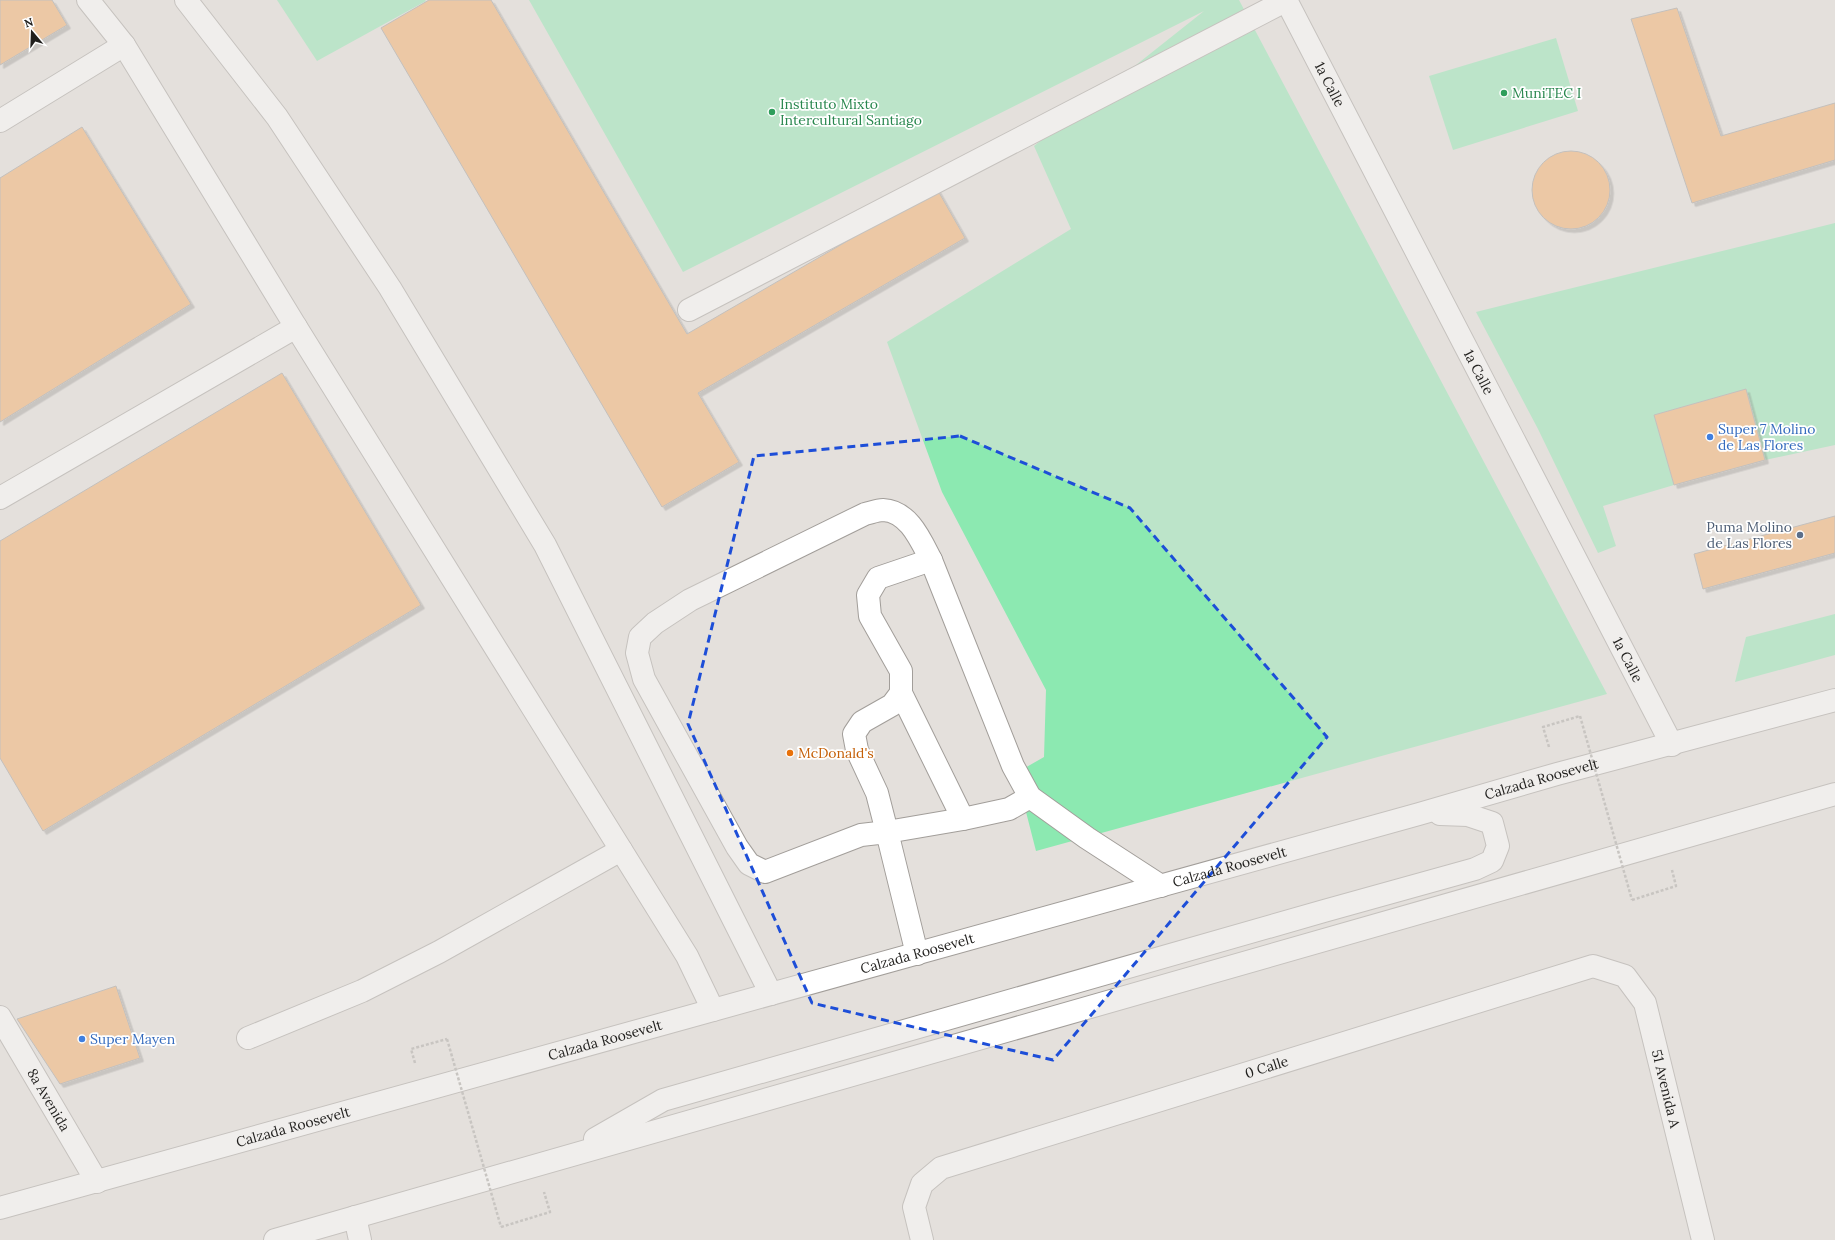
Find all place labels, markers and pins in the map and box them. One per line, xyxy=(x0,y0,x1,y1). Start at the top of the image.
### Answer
place label: MuniTEC I xyxy=(1512,84,1581,102)
marker: MuniTEC I xyxy=(1499,88,1509,98)
place label: Instituto Mixto Intercultural Santiago xyxy=(780,95,922,129)
marker: Instituto Mixto Intercultural Santiago xyxy=(767,107,777,117)
place label: Super 7 Molino de Las Flores xyxy=(1718,420,1815,454)
marker: Super 7 Molino de Las Flores xyxy=(1705,432,1715,442)
place label: Puma Molino de Las Flores xyxy=(1706,518,1792,552)
marker: Puma Molino de Las Flores xyxy=(1795,530,1805,540)
place label: McDonald's xyxy=(798,744,874,762)
marker: McDonald's xyxy=(785,748,795,758)
place label: Super Mayen xyxy=(90,1030,176,1048)
marker: Super Mayen xyxy=(77,1034,87,1044)

